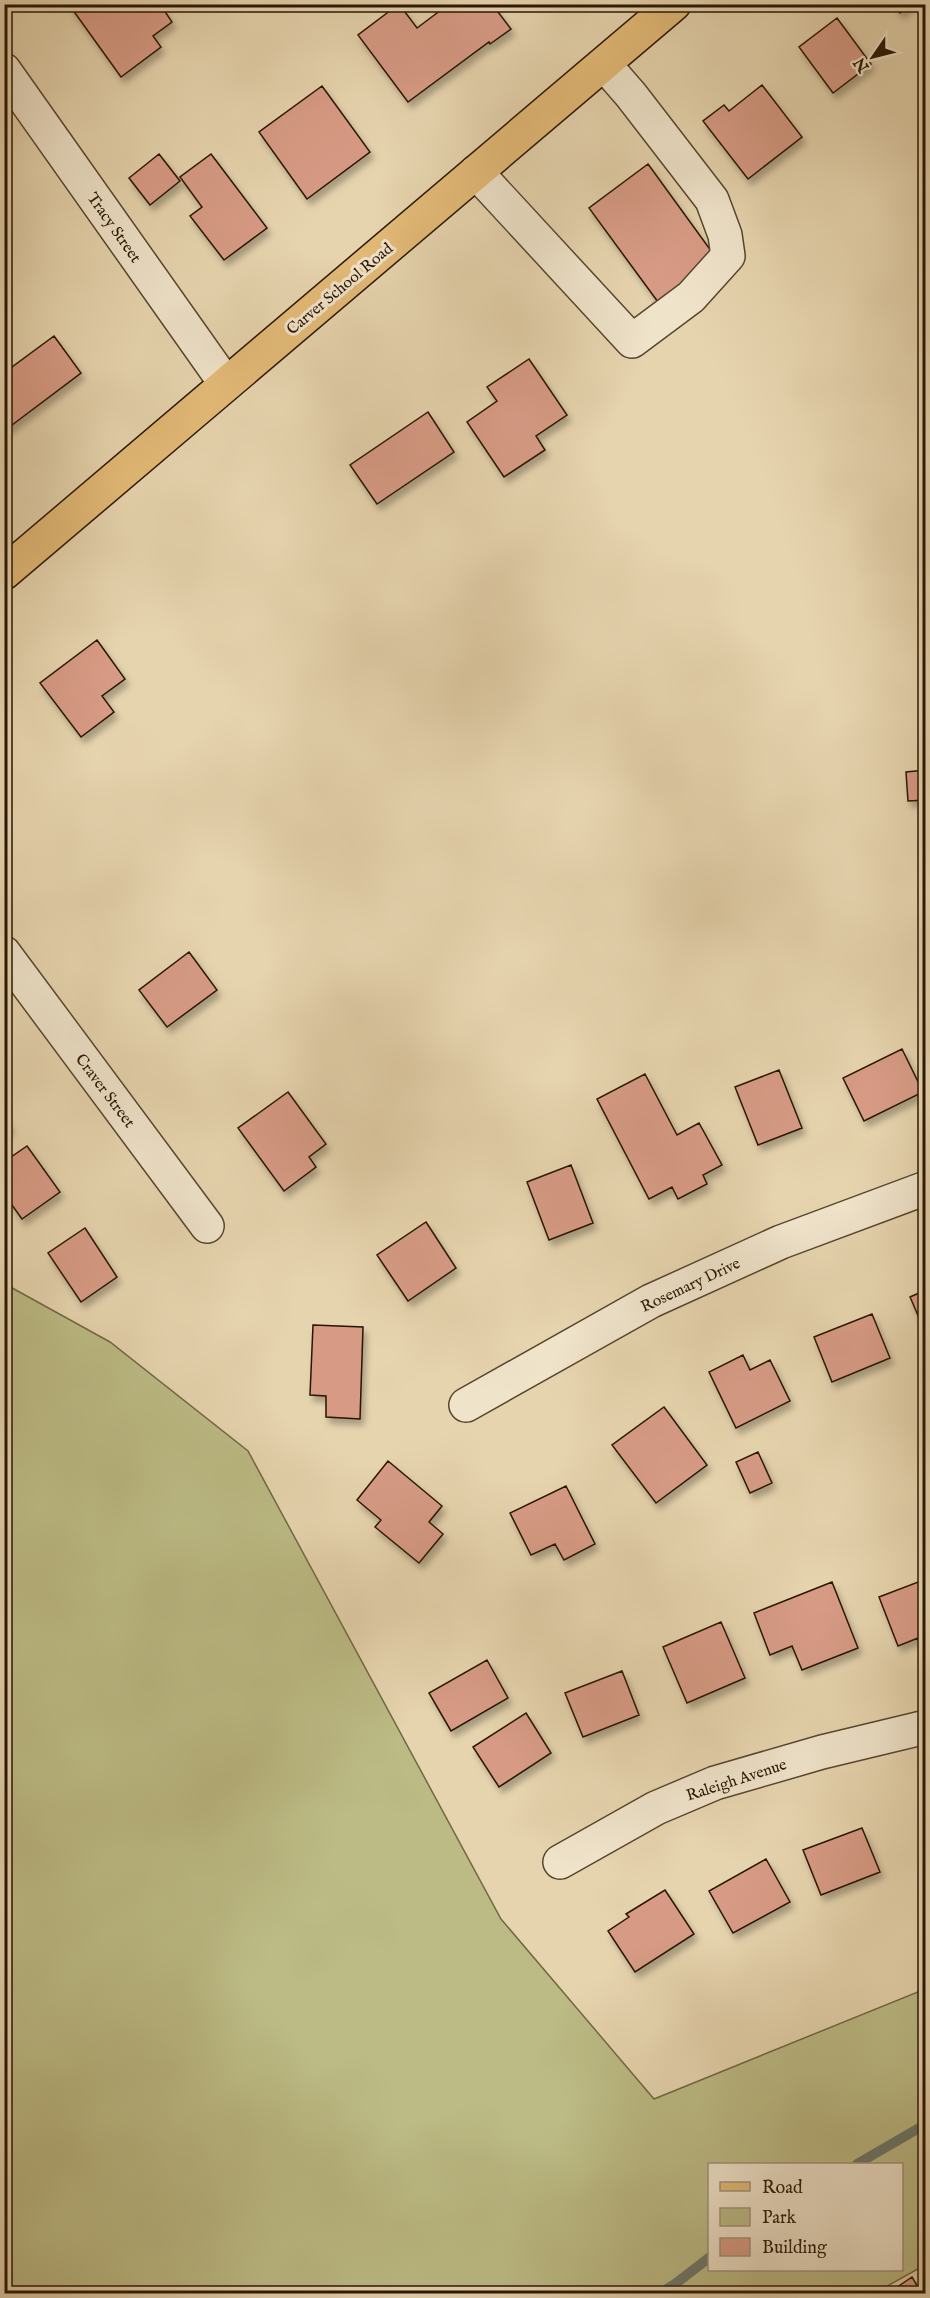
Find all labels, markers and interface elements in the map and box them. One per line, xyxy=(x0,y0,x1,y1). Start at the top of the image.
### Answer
north arrow xyxy=(843,27,903,87)
text: N xyxy=(850,53,875,77)
street label: Tracy Street xyxy=(82,189,145,268)
street label: Carver School Road xyxy=(283,239,398,340)
street label: Craver Street xyxy=(70,1050,139,1133)
street label: Rosemary Drive xyxy=(638,1254,744,1318)
street label: Raleigh Avenue xyxy=(684,1755,789,1807)
legend xyxy=(708,2163,903,2271)
text: Road xyxy=(762,2177,803,2200)
text: Park xyxy=(762,2207,797,2230)
text: Building xyxy=(762,2237,827,2260)

